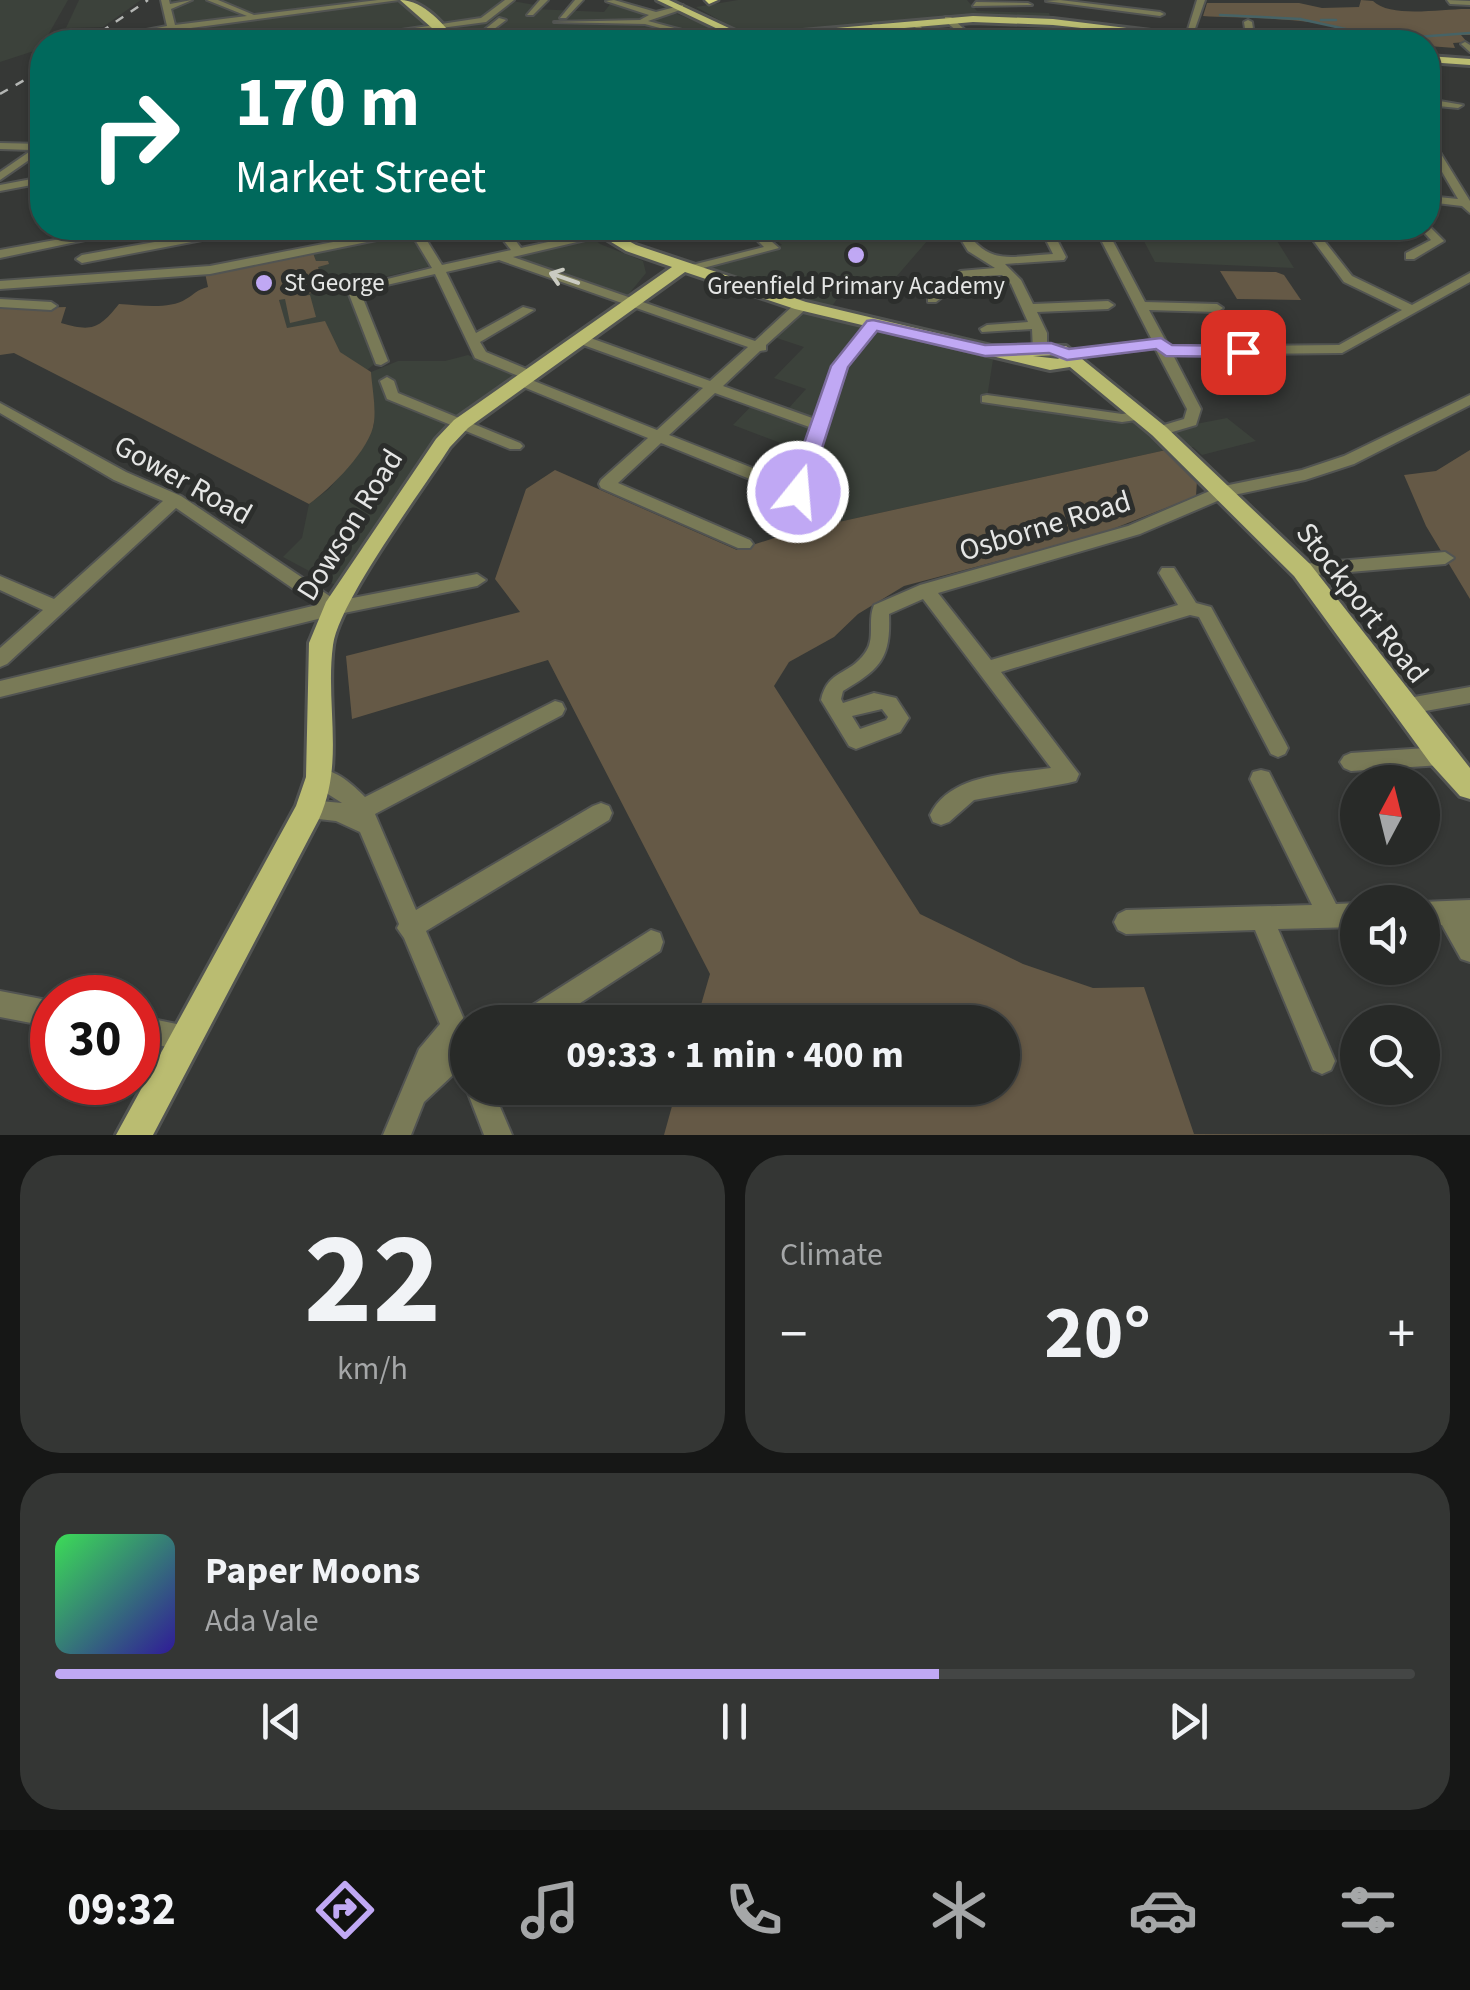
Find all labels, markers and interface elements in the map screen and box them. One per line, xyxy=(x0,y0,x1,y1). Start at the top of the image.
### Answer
text: 170 m xyxy=(235,53,420,153)
icon: right xyxy=(70,70,200,200)
text: Market Street xyxy=(235,146,486,210)
marker: Greenfield Primary Academy xyxy=(845,244,867,266)
place label: St George xyxy=(284,265,385,301)
one-way arrow xyxy=(548,268,580,286)
place label: Greenfield Primary Academy xyxy=(707,268,1005,304)
marker: St George xyxy=(253,272,275,294)
pin xyxy=(1201,310,1286,395)
icon: arrive xyxy=(1216,325,1271,380)
street label: Gower Road xyxy=(106,424,260,536)
position arrow xyxy=(746,440,850,544)
street label: Dowson Road xyxy=(286,441,414,609)
street label: Osborne Road xyxy=(954,480,1136,572)
street label: Stockport Road xyxy=(1285,513,1439,693)
north arrow xyxy=(1340,765,1440,865)
map controls xyxy=(1340,765,1440,1105)
button: sound xyxy=(1340,885,1440,985)
speed limit sign: 30 xyxy=(30,975,160,1105)
button: search xyxy=(1340,1005,1440,1105)
text: 09:33 · 1 min · 400 m xyxy=(566,1028,904,1082)
text: 22 xyxy=(304,1188,441,1373)
text: Climate xyxy=(780,1232,883,1278)
text: 20° xyxy=(1044,1280,1151,1387)
text: − xyxy=(780,1296,807,1374)
text: + xyxy=(1388,1296,1415,1374)
text: km/h xyxy=(337,1346,408,1392)
text: Paper Moons xyxy=(205,1544,420,1598)
text: Ada Vale xyxy=(205,1598,319,1644)
icon: previous xyxy=(254,1694,309,1749)
icon: pause xyxy=(707,1694,762,1749)
icon: next xyxy=(1161,1694,1216,1749)
icon: directions xyxy=(310,1875,380,1945)
icon: music xyxy=(515,1875,585,1945)
icon: phone xyxy=(719,1875,789,1945)
icon: climate xyxy=(924,1875,994,1945)
icon: car xyxy=(1128,1875,1198,1945)
icon: filters xyxy=(1333,1875,1403,1945)
text: 09:32 xyxy=(67,1878,176,1942)

